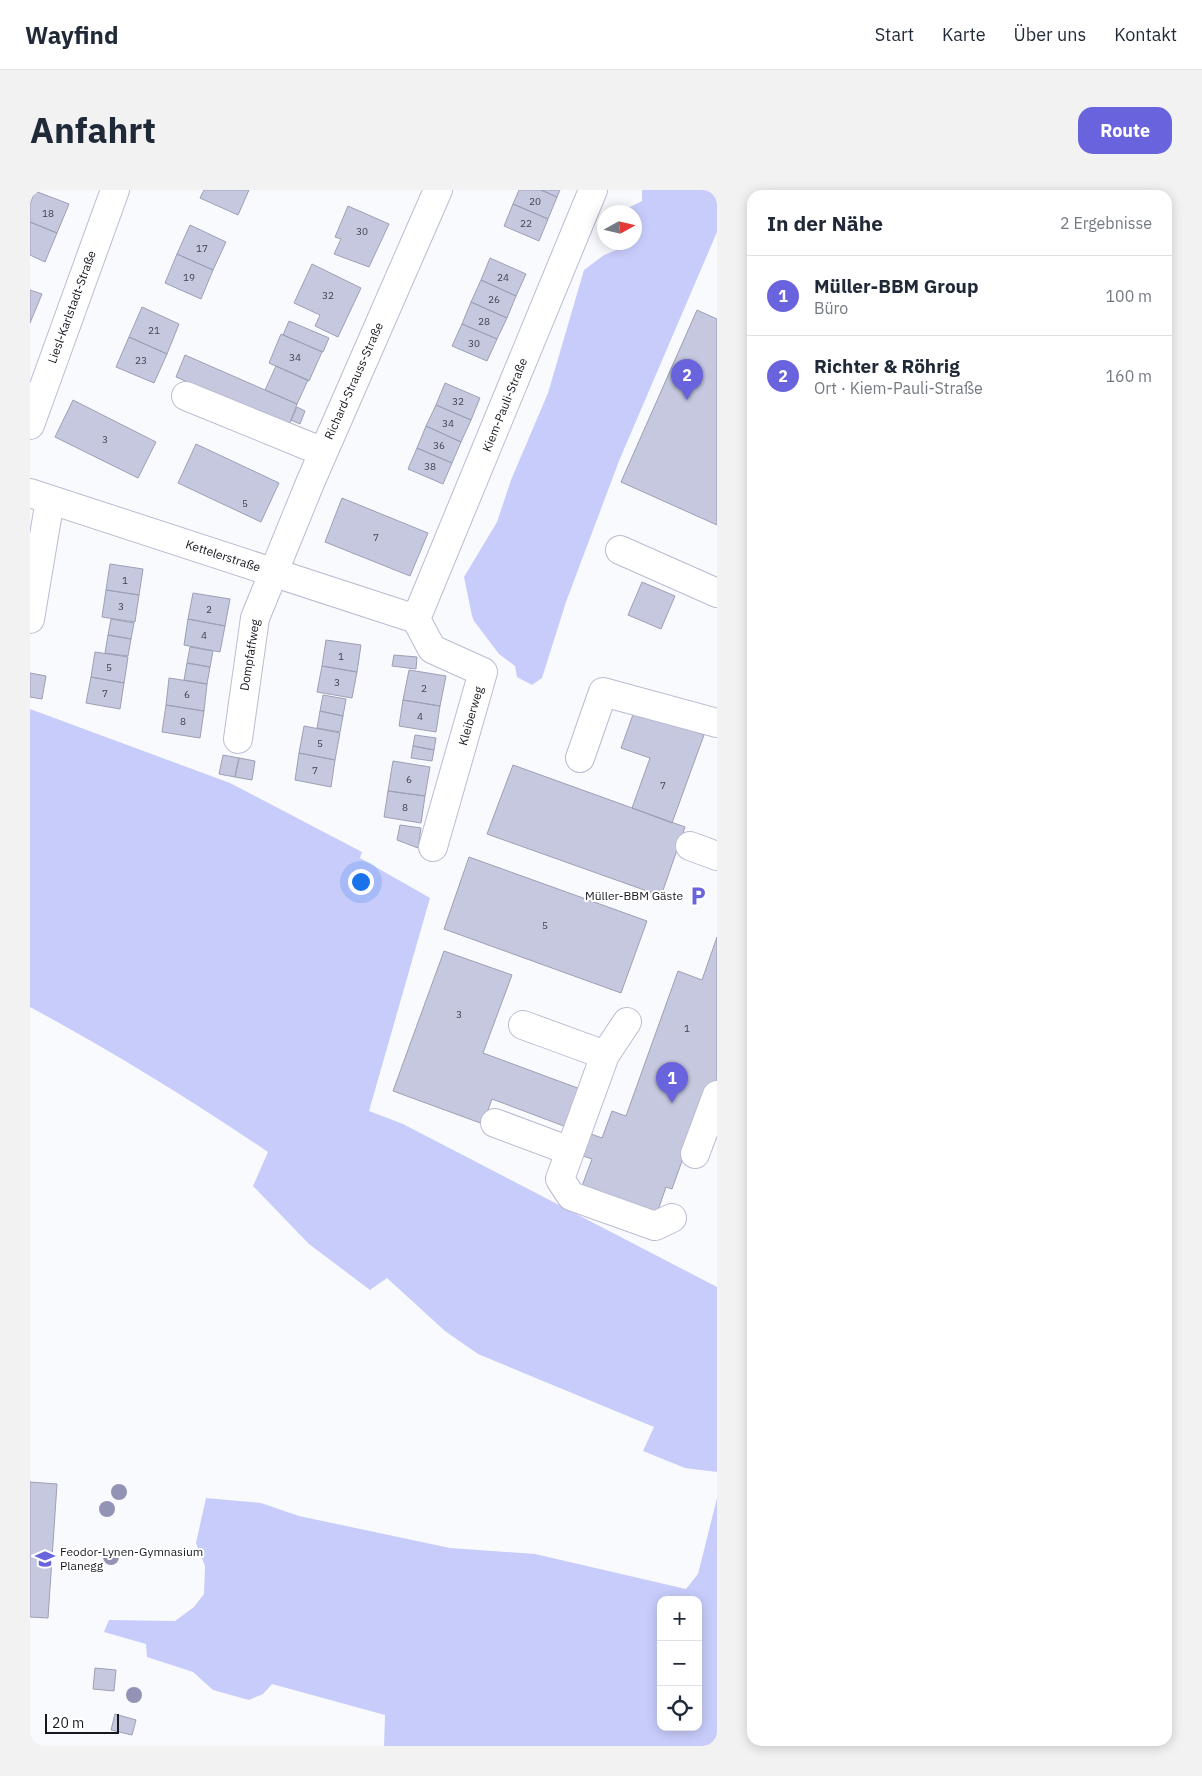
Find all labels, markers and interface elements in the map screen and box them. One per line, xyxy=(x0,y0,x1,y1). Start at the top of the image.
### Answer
text: Wayfind xyxy=(25,19,118,51)
text: Start xyxy=(875,23,914,46)
text: Karte xyxy=(942,23,986,46)
text: Über uns xyxy=(1014,23,1086,46)
text: Kontakt xyxy=(1114,23,1177,46)
text: Anfahrt xyxy=(30,107,156,153)
button: Route xyxy=(1078,107,1172,154)
house number: 20 xyxy=(529,195,541,208)
north arrow xyxy=(597,205,642,250)
house number: 18 xyxy=(42,207,54,220)
text: In der Nähe xyxy=(767,209,883,237)
text: 2 Ergebnisse xyxy=(1060,213,1152,233)
house number: 22 xyxy=(520,217,532,230)
house number: 30 xyxy=(356,225,368,238)
house number: 17 xyxy=(196,242,208,255)
street label: Liesl-Karlstadt-Straße xyxy=(44,248,99,365)
house number: 19 xyxy=(183,271,195,284)
house number: 24 xyxy=(497,271,509,284)
text: Müller-BBM Group xyxy=(814,274,978,298)
text: 1 xyxy=(778,286,788,306)
text: 100 m xyxy=(1105,286,1152,306)
house number: 32 xyxy=(322,289,334,302)
house number: 26 xyxy=(488,293,500,306)
text: Büro xyxy=(814,298,848,318)
house number: 28 xyxy=(478,315,490,328)
street label: Richard-Strauss-Straße xyxy=(321,319,386,442)
house number: 21 xyxy=(148,324,160,337)
house number: 30 xyxy=(468,337,480,350)
house number: 34 xyxy=(289,351,301,364)
house number: 23 xyxy=(135,354,147,367)
text: Richter & Röhrig xyxy=(814,354,960,378)
street label: Kiem-Pauli-Straße xyxy=(479,355,530,454)
pin: 2 xyxy=(671,359,703,400)
text: 2 xyxy=(778,366,788,386)
text: 160 m xyxy=(1105,366,1152,386)
text: Ort · Kiem-Pauli-Straße xyxy=(814,378,983,398)
house number: 32 xyxy=(452,395,464,408)
house number: 34 xyxy=(442,417,454,430)
house number: 3 xyxy=(102,433,108,446)
house number: 36 xyxy=(433,439,445,452)
house number: 38 xyxy=(424,460,436,473)
house number: 5 xyxy=(242,497,248,510)
house number: 7 xyxy=(373,531,379,544)
street label: Kettelerstraße xyxy=(184,536,263,575)
house number: 1 xyxy=(122,574,128,587)
house number: 3 xyxy=(118,600,124,613)
house number: 2 xyxy=(206,603,212,616)
street label: Dompfaffweg xyxy=(236,617,263,692)
house number: 4 xyxy=(201,629,207,642)
house number: 1 xyxy=(338,650,344,663)
house number: 5 xyxy=(106,661,112,674)
house number: 3 xyxy=(334,676,340,689)
house number: 2 xyxy=(421,682,427,695)
street label: Kleiberweg xyxy=(455,684,486,747)
house number: 7 xyxy=(102,687,108,700)
house number: 6 xyxy=(184,688,190,701)
house number: 4 xyxy=(417,710,423,723)
house number: 8 xyxy=(180,715,186,728)
house number: 5 xyxy=(317,737,323,750)
house number: 7 xyxy=(312,764,318,777)
house number: 6 xyxy=(406,773,412,786)
house number: 7 xyxy=(660,779,666,792)
house number: 8 xyxy=(402,801,408,814)
your location xyxy=(348,869,374,895)
parking icon: Müller-BBM Gäste xyxy=(687,885,709,907)
place label: Müller-BBM Gäste xyxy=(585,888,683,903)
house number: 5 xyxy=(542,919,548,932)
house number: 3 xyxy=(456,1008,462,1021)
house number: 1 xyxy=(684,1022,690,1035)
pin: 1 xyxy=(656,1062,688,1103)
place label: Feodor-Lynen-Gymnasium Planegg xyxy=(60,1544,203,1573)
school or university icon: Feodor-Lynen-Gymnasium Planegg xyxy=(34,1548,56,1570)
map controls xyxy=(657,1596,702,1731)
button: + xyxy=(657,1596,702,1641)
button: − xyxy=(657,1641,702,1686)
button: locate xyxy=(657,1686,702,1731)
scale bar xyxy=(45,1711,119,1734)
text: 20 m xyxy=(52,1714,84,1732)

